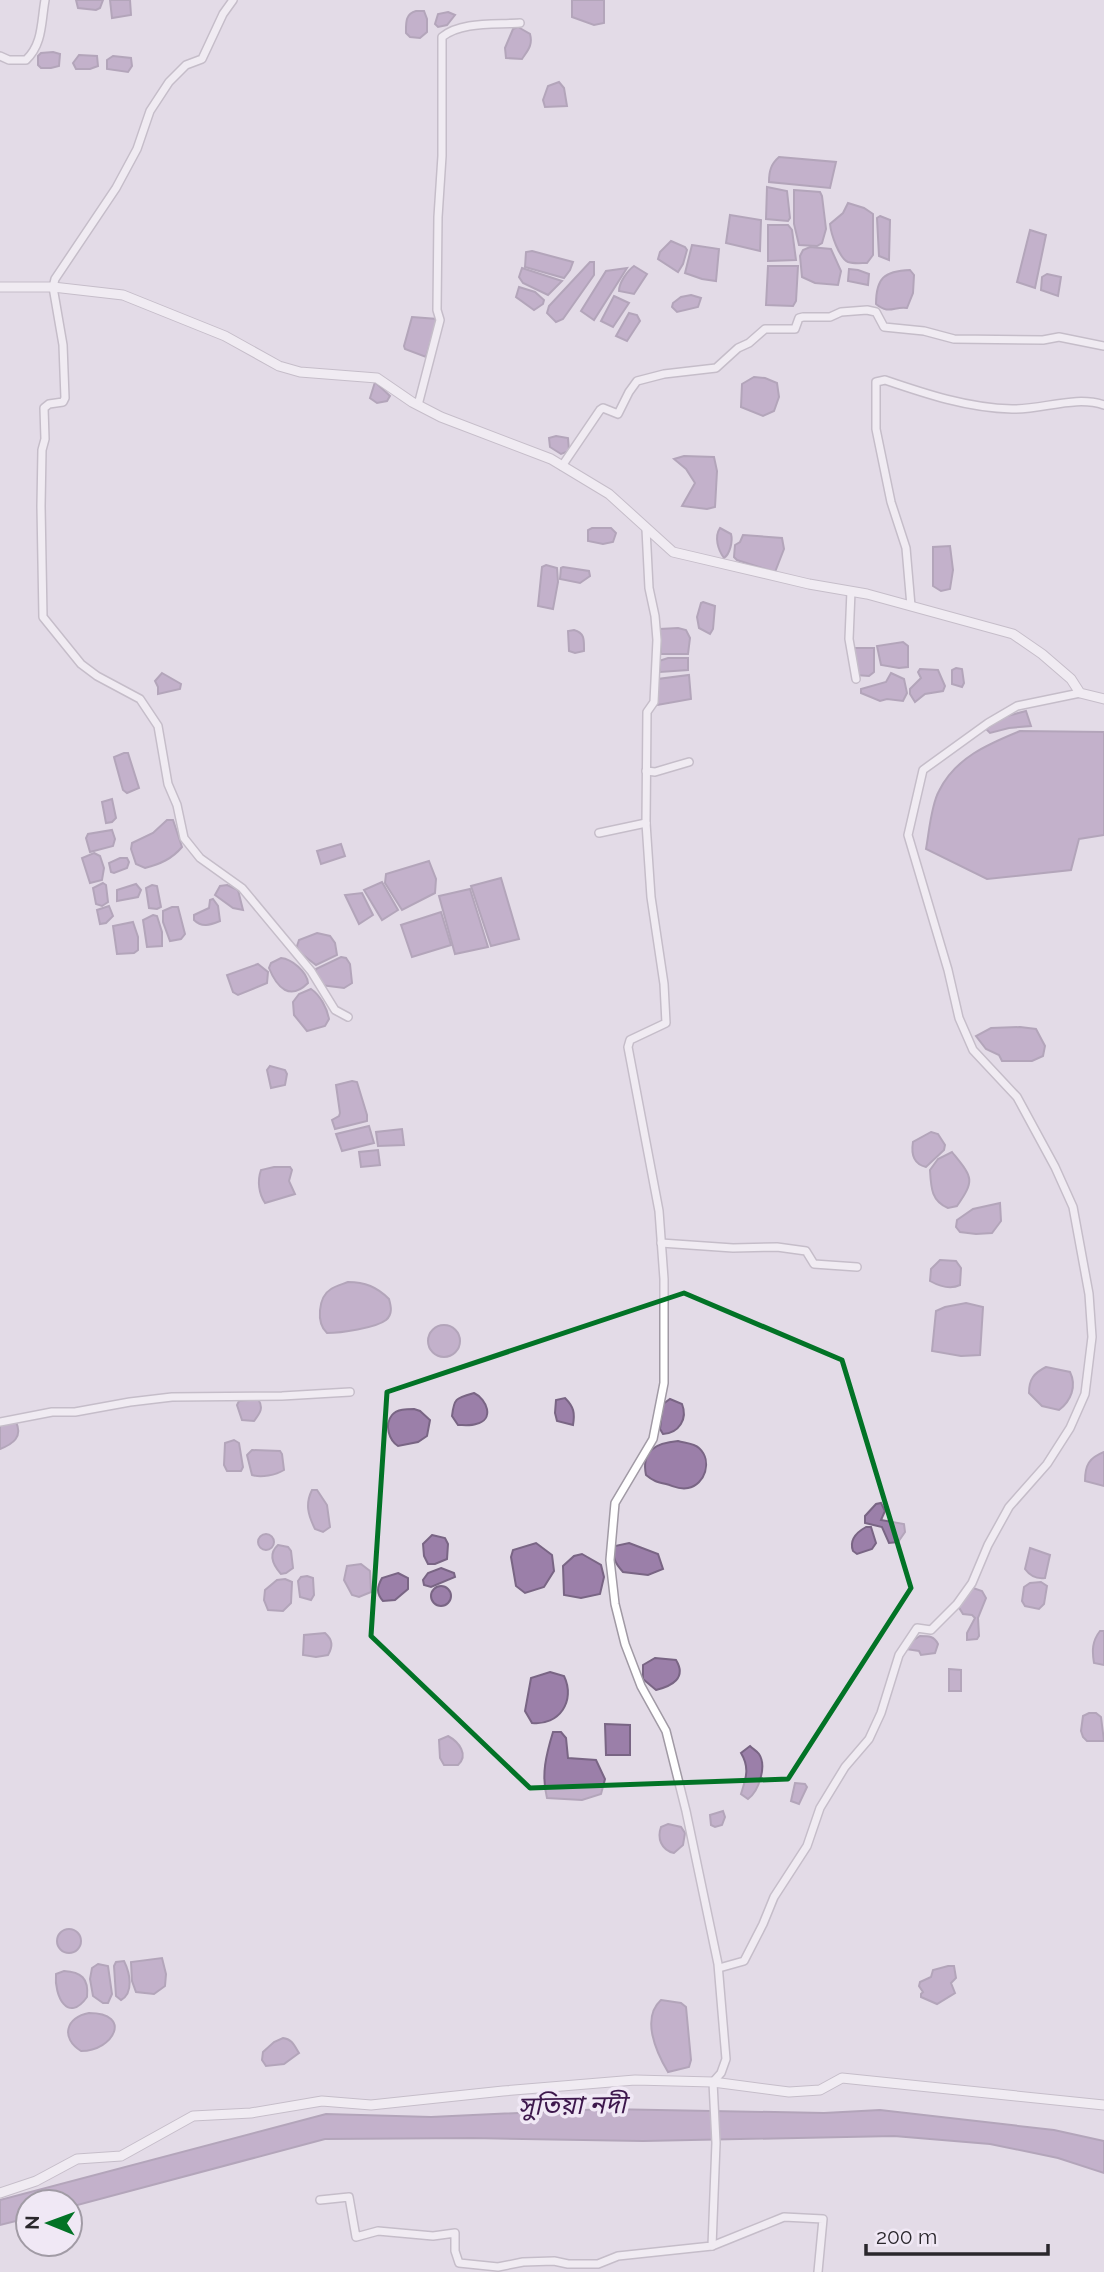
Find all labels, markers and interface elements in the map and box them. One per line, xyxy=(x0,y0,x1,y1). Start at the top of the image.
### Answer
water label: সুতিয়া নদী xyxy=(518,2089,631,2121)
north arrow xyxy=(14,2188,84,2258)
scale bar xyxy=(866,2212,1048,2256)
text: N xyxy=(21,2215,43,2230)
text: 200 m xyxy=(876,2224,937,2249)

